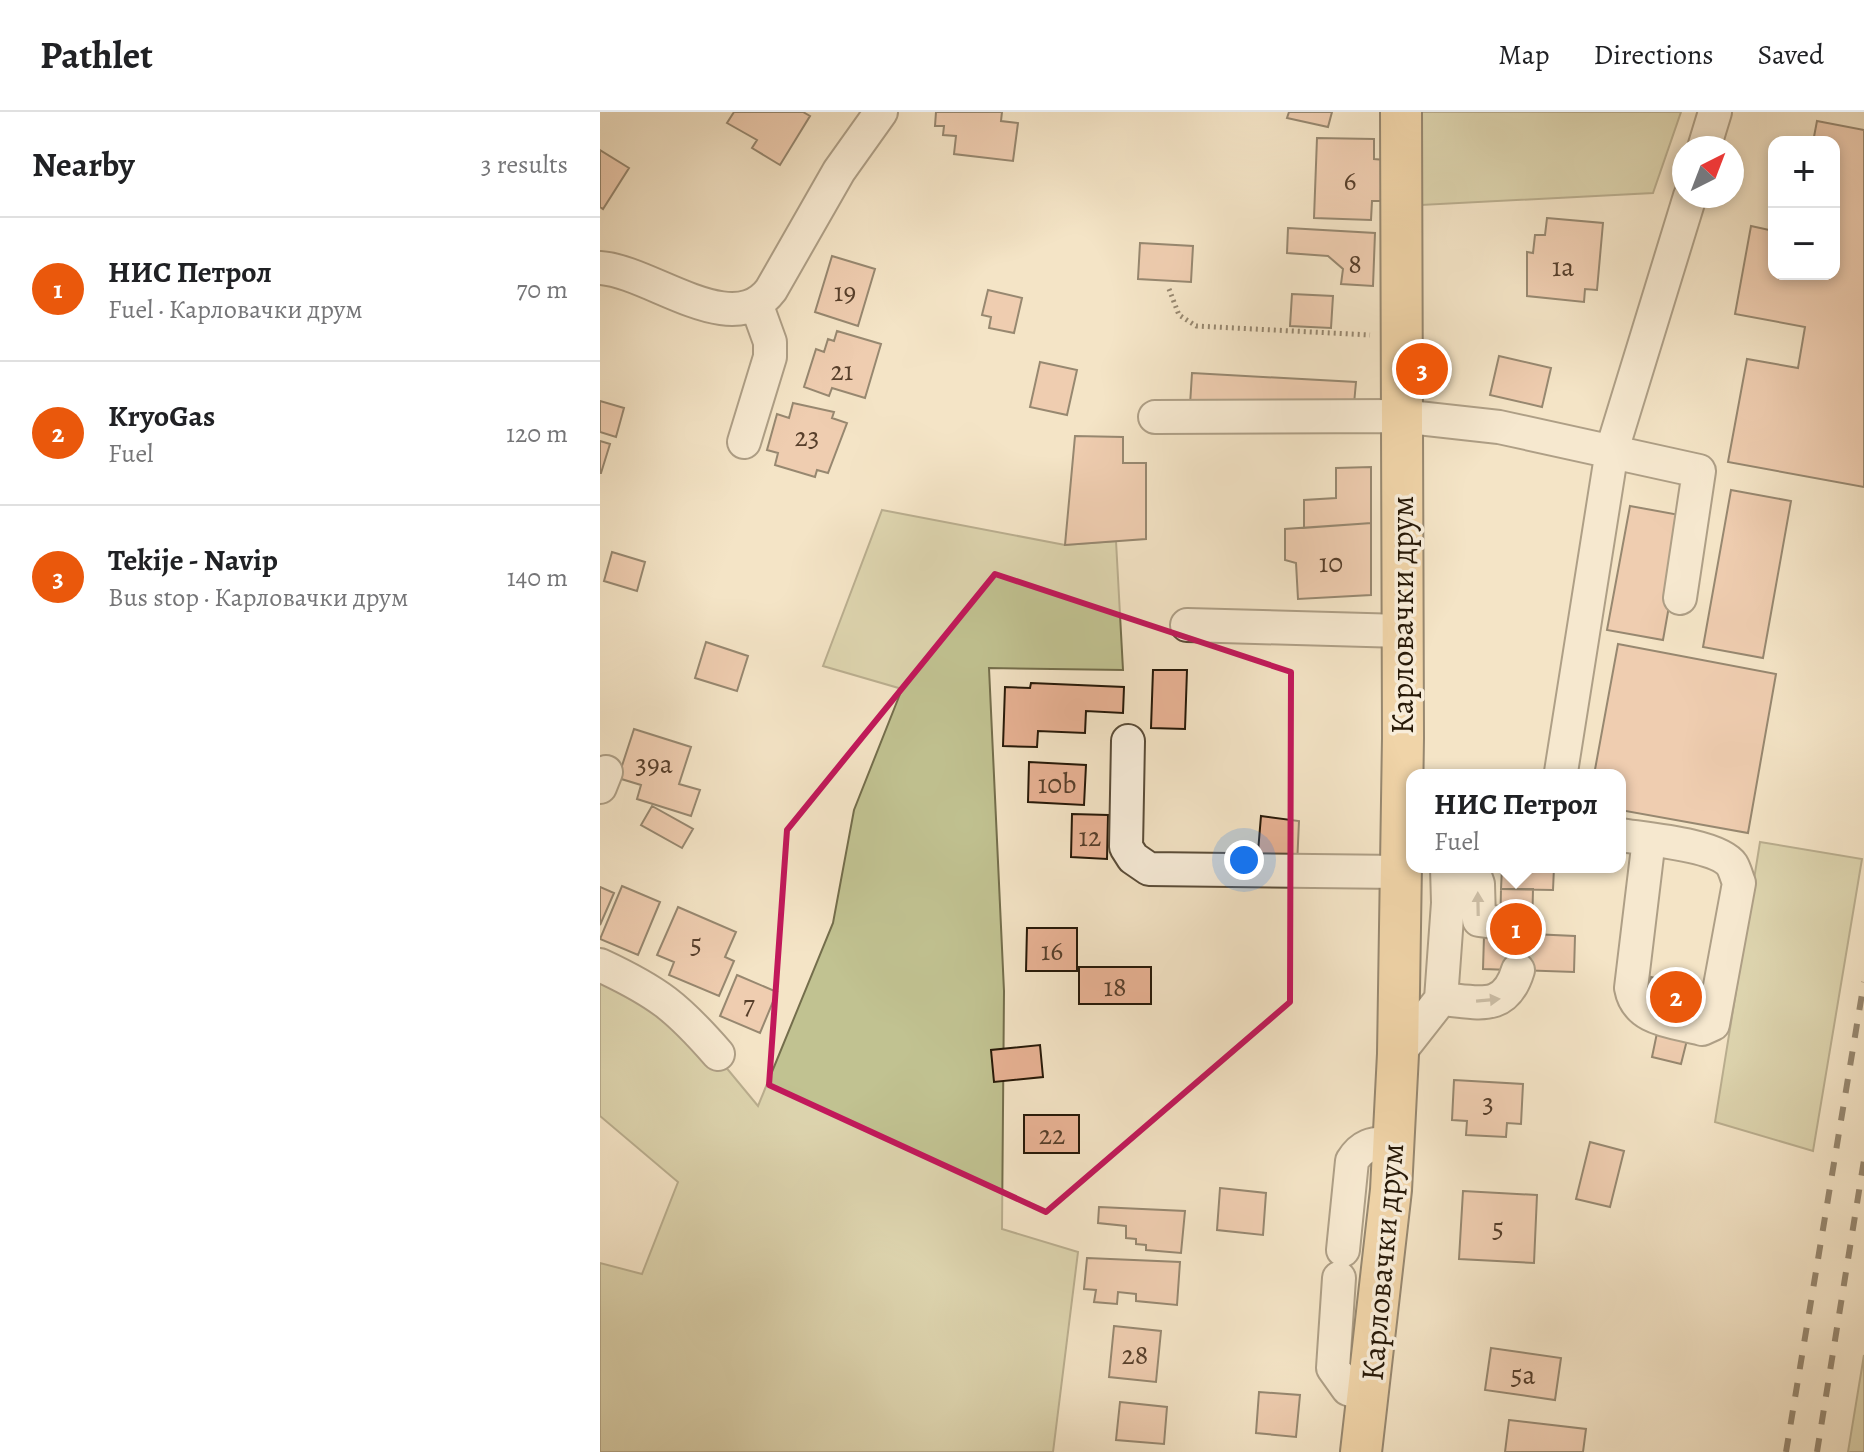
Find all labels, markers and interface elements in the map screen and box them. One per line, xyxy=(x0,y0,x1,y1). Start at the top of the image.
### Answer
text: Pathlet xyxy=(40,29,153,81)
text: Map xyxy=(1498,36,1549,74)
text: Directions xyxy=(1593,36,1714,74)
text: Saved xyxy=(1758,36,1824,74)
north arrow xyxy=(1672,136,1744,208)
map controls xyxy=(1768,136,1840,280)
button: + xyxy=(1768,136,1840,208)
text: Nearby xyxy=(32,141,135,188)
text: 3 results xyxy=(481,147,568,182)
house number: 6 xyxy=(1344,162,1357,200)
button: − xyxy=(1768,208,1840,280)
house number: 8 xyxy=(1348,245,1362,283)
house number: 1a xyxy=(1552,248,1574,286)
text: НИС Петрол xyxy=(108,252,272,292)
text: 1 xyxy=(53,272,63,307)
text: 70 m xyxy=(516,272,568,307)
house number: 19 xyxy=(834,273,856,311)
text: Fuel · Карловачки друм xyxy=(108,292,363,327)
pin: 3 xyxy=(1396,339,1448,399)
house number: 21 xyxy=(831,352,853,390)
text: KryoGas xyxy=(108,396,215,436)
text: 2 xyxy=(52,416,64,451)
text: 120 m xyxy=(506,416,568,451)
house number: 23 xyxy=(795,418,819,456)
text: Fuel xyxy=(108,436,153,471)
street label: Карловачки друм xyxy=(1380,496,1424,734)
text: Tekije - Navip xyxy=(108,540,278,580)
house number: 10 xyxy=(1319,544,1343,582)
text: 3 xyxy=(52,560,64,595)
text: 140 m xyxy=(507,560,568,595)
text: Bus stop · Карловачки друм xyxy=(108,580,408,615)
house number: 39a xyxy=(635,745,673,783)
house number: 10b xyxy=(1038,765,1076,803)
popup xyxy=(1406,769,1626,873)
text: НИС Петрол xyxy=(1434,784,1598,824)
house number: 12 xyxy=(1079,818,1101,856)
text: Fuel xyxy=(1434,824,1479,859)
your location xyxy=(1224,840,1264,880)
one-way arrow xyxy=(1472,891,1485,916)
pin: 1 xyxy=(1490,899,1542,959)
house number: 5 xyxy=(690,925,702,963)
house number: 16 xyxy=(1041,932,1063,970)
pin: 2 xyxy=(1650,967,1702,1027)
house number: 18 xyxy=(1103,968,1127,1006)
house number: 7 xyxy=(743,986,755,1024)
one-way arrow xyxy=(1476,993,1501,1006)
house number: 3 xyxy=(1482,1084,1494,1122)
house number: 22 xyxy=(1039,1116,1065,1154)
street label: Карловачки друм xyxy=(1350,1141,1414,1383)
house number: 5 xyxy=(1492,1209,1504,1247)
house number: 28 xyxy=(1122,1336,1148,1374)
house number: 5a xyxy=(1510,1356,1536,1394)

